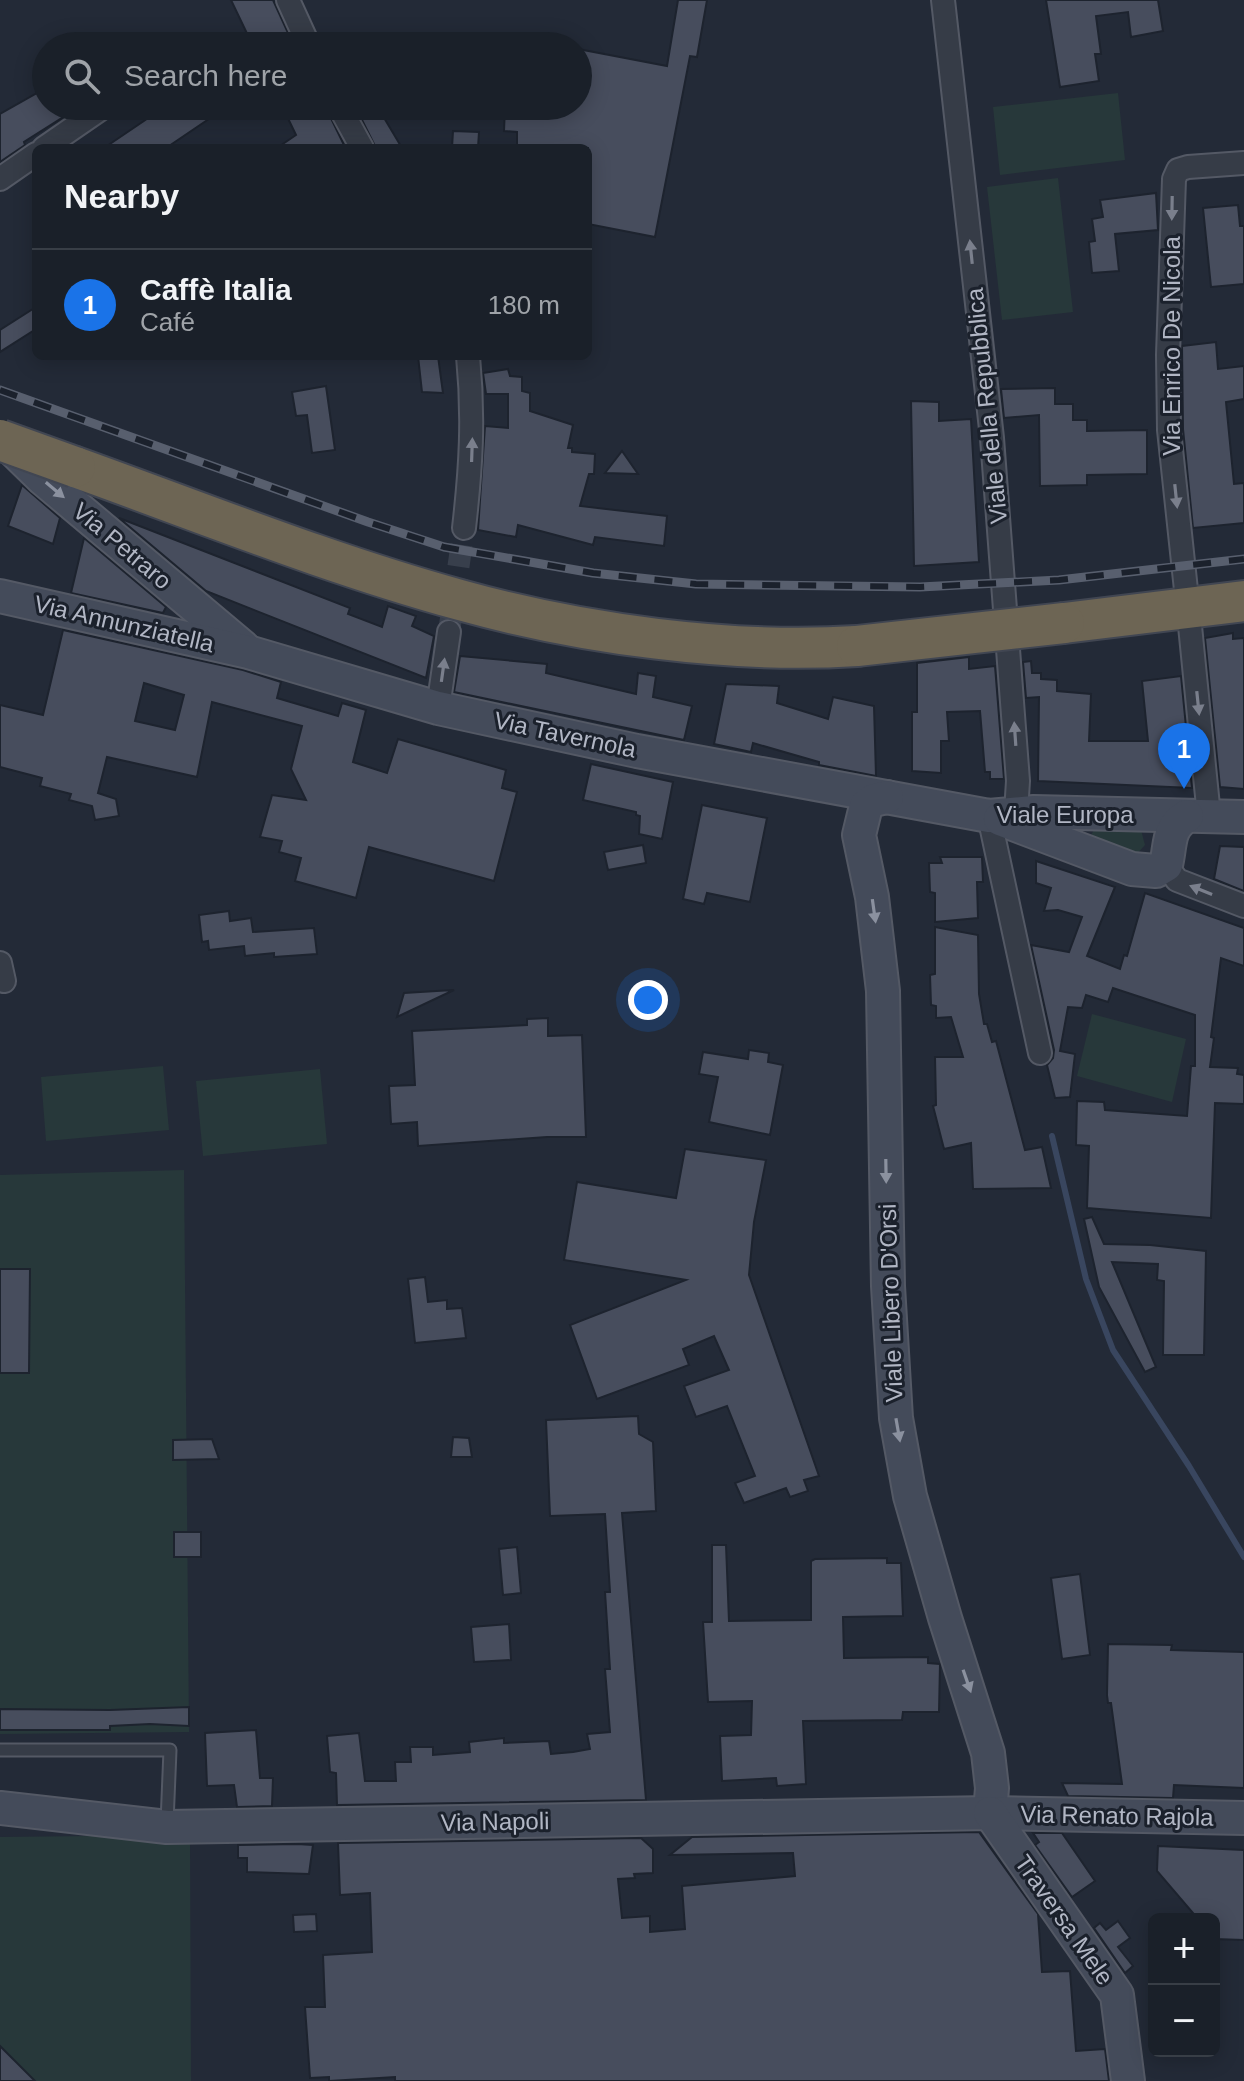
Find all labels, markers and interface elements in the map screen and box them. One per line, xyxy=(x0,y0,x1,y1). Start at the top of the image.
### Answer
search box xyxy=(32,32,592,120)
icon: search xyxy=(60,54,104,98)
text: Search here xyxy=(124,59,287,92)
text: Nearby xyxy=(64,177,179,215)
one-way arrow xyxy=(1166,196,1179,221)
street label: Via Enrico De Nicola xyxy=(1158,236,1185,456)
one-way arrow xyxy=(965,239,978,264)
text: Caffè Italia xyxy=(140,273,292,306)
street label: Viale della Repubblica xyxy=(961,286,1012,525)
text: 1 xyxy=(83,290,97,320)
text: 180 m xyxy=(488,290,560,320)
text: Café xyxy=(140,307,195,337)
one-way arrow xyxy=(465,437,478,462)
one-way arrow xyxy=(45,481,65,498)
one-way arrow xyxy=(1169,484,1182,509)
street label: Via Petraro xyxy=(68,497,177,594)
street label: Via Annunziatella xyxy=(32,590,217,657)
one-way arrow xyxy=(437,657,450,682)
one-way arrow xyxy=(1192,691,1205,716)
street label: Via Tavernola xyxy=(492,706,639,763)
one-way arrow xyxy=(1008,721,1021,746)
pin: 1 xyxy=(1158,723,1210,789)
street label: Viale Europa xyxy=(997,801,1134,828)
one-way arrow xyxy=(1189,884,1213,897)
one-way arrow xyxy=(868,899,881,924)
your location xyxy=(628,980,668,1020)
one-way arrow xyxy=(879,1159,892,1184)
street label: Viale Libero D'Orsi xyxy=(874,1203,907,1403)
one-way arrow xyxy=(893,1418,905,1443)
one-way arrow xyxy=(961,1669,973,1693)
street label: Via Renato Rajola xyxy=(1020,1800,1214,1831)
street label: Via Napoli xyxy=(440,1807,550,1836)
street label: Traversa Mele xyxy=(1010,1850,1119,1990)
map controls xyxy=(1148,1913,1220,2057)
button: + xyxy=(1148,1913,1220,1985)
button: − xyxy=(1148,1985,1220,2057)

